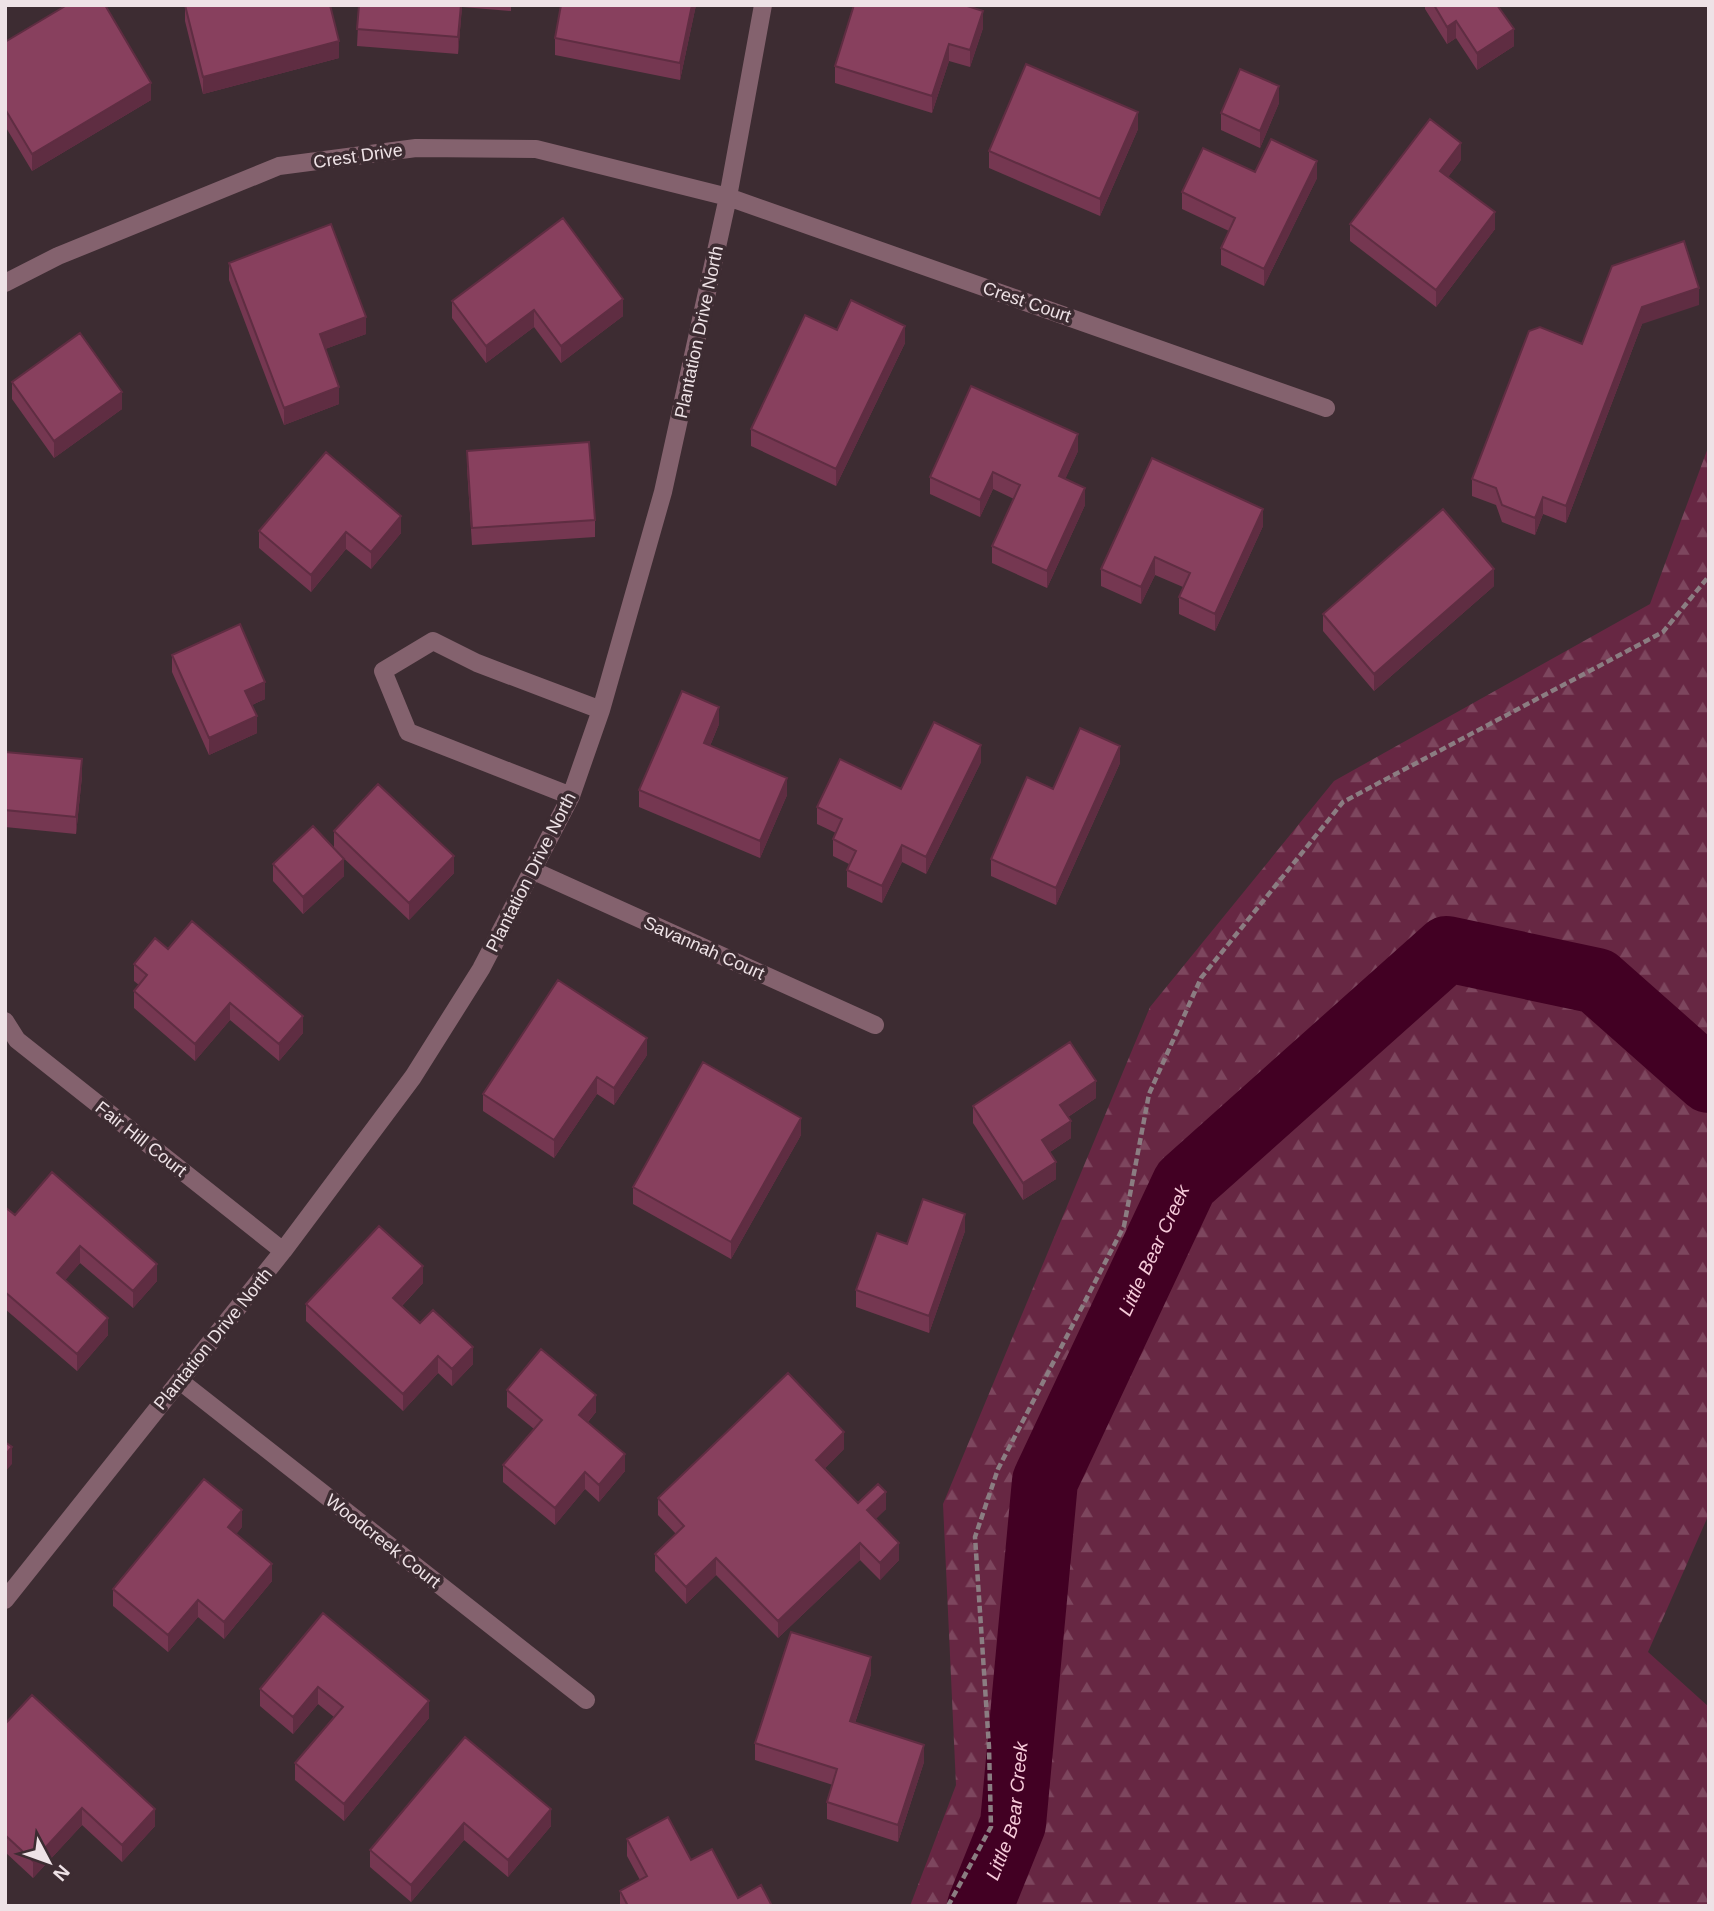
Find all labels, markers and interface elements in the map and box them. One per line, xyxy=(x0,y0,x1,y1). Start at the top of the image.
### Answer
street label: Crest Drive xyxy=(312,140,404,172)
street label: Plantation Drive North xyxy=(671,244,727,420)
street label: Crest Court xyxy=(980,278,1074,326)
street label: Plantation Drive North xyxy=(482,789,580,955)
street label: Savannah Court xyxy=(641,912,767,984)
street label: Fair Hill Court xyxy=(91,1097,191,1181)
water label: Little Bear Creek xyxy=(1114,1180,1194,1319)
street label: Plantation Drive North xyxy=(150,1264,276,1414)
street label: Woodcreek Court xyxy=(322,1490,444,1592)
water label: Little Bear Creek xyxy=(981,1739,1031,1883)
north arrow xyxy=(14,1827,84,1897)
text: N xyxy=(49,1861,74,1885)

